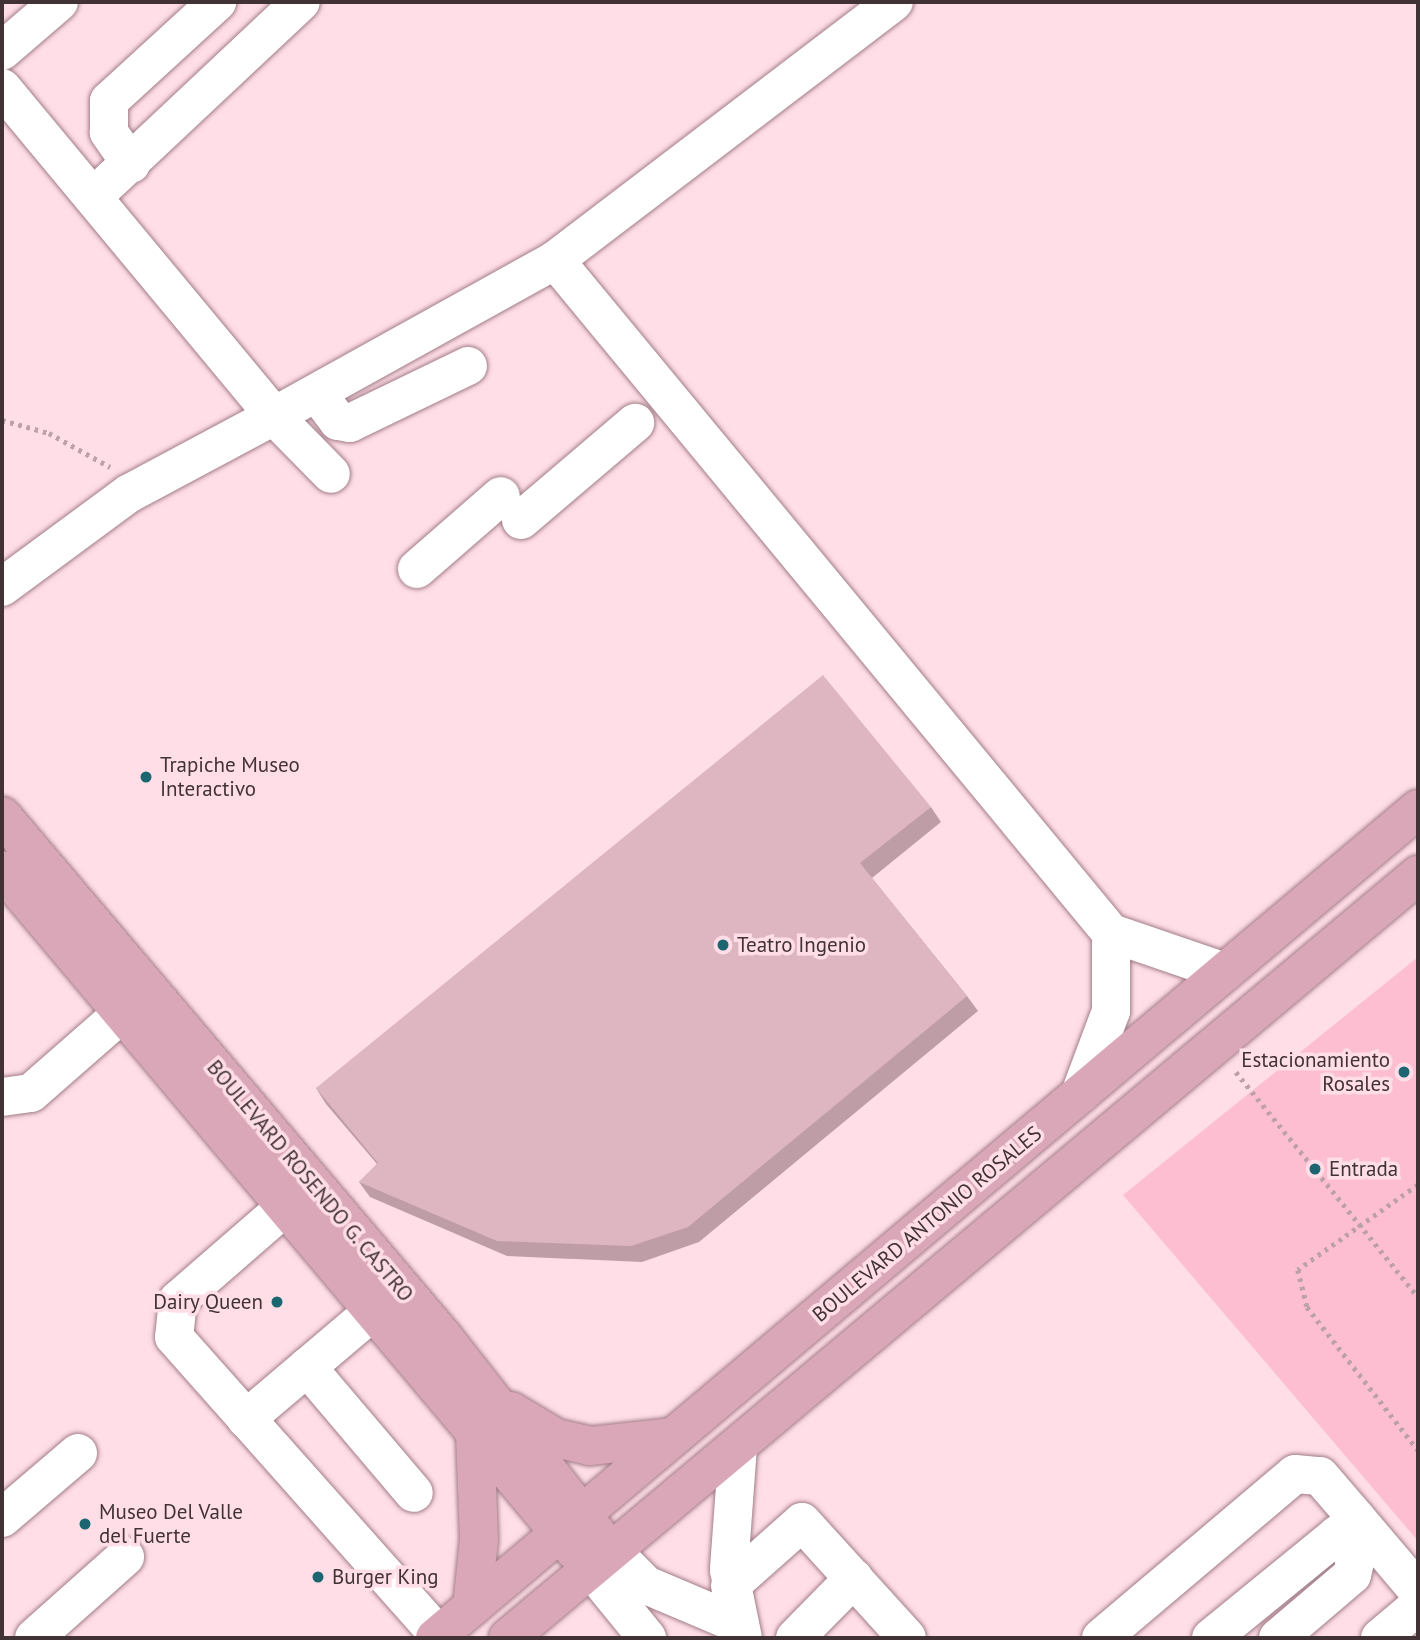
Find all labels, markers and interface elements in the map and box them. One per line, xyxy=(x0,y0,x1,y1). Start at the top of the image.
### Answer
place label: Trapiche Museo Interactivo xyxy=(160,752,300,802)
marker: Trapiche Museo Interactivo xyxy=(138,769,154,785)
place label: Teatro Ingenio xyxy=(737,932,866,958)
marker: Teatro Ingenio xyxy=(715,937,731,953)
place label: Estacionamiento Rosales xyxy=(1241,1047,1390,1097)
street label: BOULEVARD ROSENDO G. CASTRO xyxy=(201,1055,419,1307)
marker: Estacionamiento Rosales xyxy=(1396,1064,1412,1080)
street label: BOULEVARD ANTONIO ROSALES xyxy=(807,1121,1047,1327)
place label: Entrada xyxy=(1329,1156,1398,1182)
marker: Entrada xyxy=(1307,1161,1323,1177)
place label: Dairy Queen xyxy=(152,1289,263,1315)
marker: Dairy Queen xyxy=(269,1294,285,1310)
place label: Museo Del Valle del Fuerte xyxy=(99,1499,243,1549)
marker: Museo Del Valle del Fuerte xyxy=(77,1516,93,1532)
place label: Burger King xyxy=(332,1564,439,1590)
marker: Burger King xyxy=(310,1569,326,1585)

